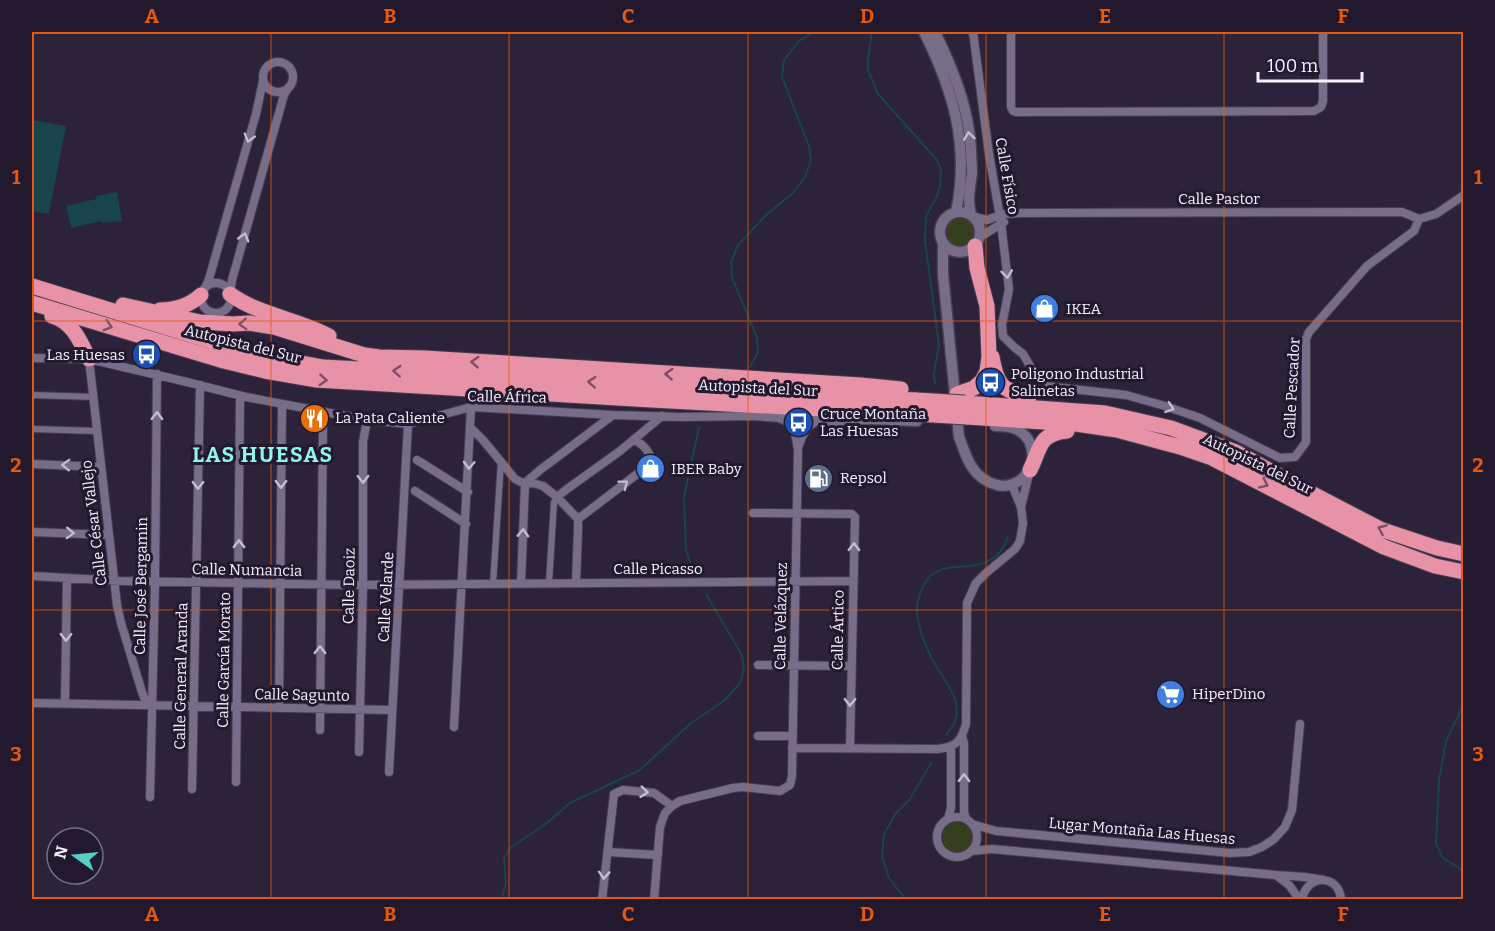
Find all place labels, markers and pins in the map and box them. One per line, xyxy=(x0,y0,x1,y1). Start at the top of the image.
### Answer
shop icon: IKEA xyxy=(1029,293,1061,325)
place label: IKEA xyxy=(1066,300,1102,318)
bus stop icon: Las Huesas xyxy=(130,339,162,371)
place label: Las Huesas xyxy=(47,346,125,364)
place label: Poligono Industrial Salinetas xyxy=(1011,365,1144,400)
bus stop icon: Poligono Industrial Salinetas xyxy=(974,367,1006,399)
restaurant icon: La Pata Caliente xyxy=(298,402,330,434)
place label: Cruce Montaña Las Huesas xyxy=(820,405,926,440)
bus stop icon: Cruce Montaña Las Huesas xyxy=(783,407,815,439)
place label: La Pata Caliente xyxy=(335,409,445,427)
shop icon: IBER Baby xyxy=(634,453,666,485)
place label: IBER Baby xyxy=(671,460,742,478)
fuel station icon: Repsol xyxy=(803,462,835,494)
place label: Repsol xyxy=(840,469,887,487)
supermarket icon: HiperDino xyxy=(1155,678,1187,710)
place label: HiperDino xyxy=(1192,685,1265,703)

